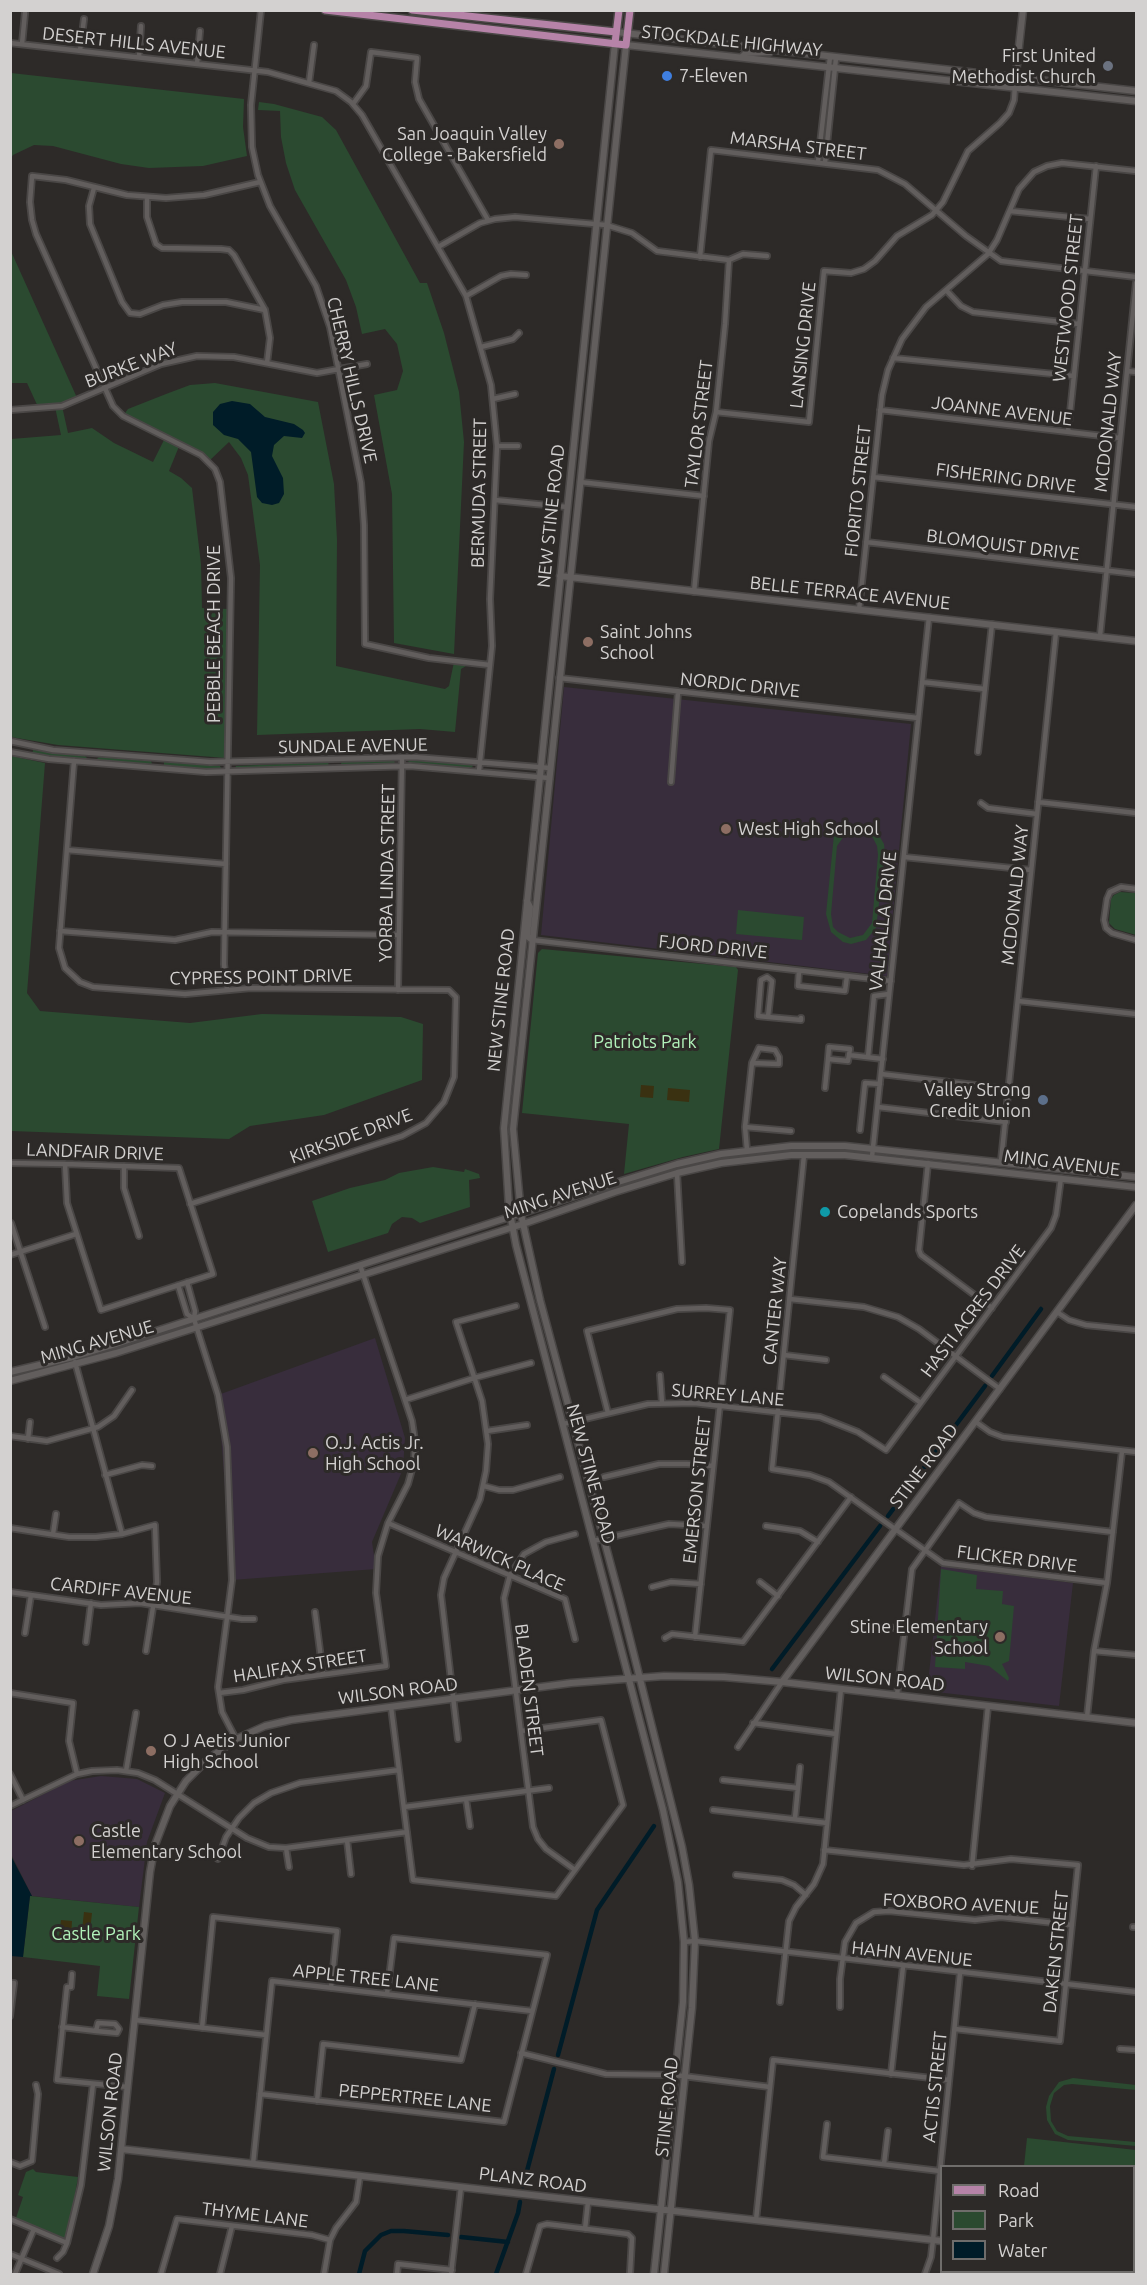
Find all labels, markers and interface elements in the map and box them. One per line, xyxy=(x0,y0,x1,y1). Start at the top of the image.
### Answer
street label: STOCKDALE HIGHWAY xyxy=(641,21,823,61)
street label: DESERT HILLS AVENUE xyxy=(41,23,227,63)
place label: First United Methodist Church xyxy=(952,45,1096,88)
marker: First United Methodist Church xyxy=(1101,59,1115,73)
place label: 7-Eleven xyxy=(679,65,748,87)
marker: 7-Eleven xyxy=(660,69,674,83)
place label: San Joaquin Valley College - Bakersfield xyxy=(382,123,547,166)
street label: MARSHA STREET xyxy=(729,127,867,165)
marker: San Joaquin Valley College - Bakersfield xyxy=(552,137,566,151)
street label: WESTWOOD STREET xyxy=(1048,213,1088,383)
street label: LANSING DRIVE xyxy=(786,281,820,409)
street label: CHERRY HILLS DRIVE xyxy=(322,295,382,465)
street label: BURKE WAY xyxy=(82,337,180,393)
street label: MCDONALD WAY xyxy=(1090,351,1126,493)
street label: TAYLOR STREET xyxy=(680,359,718,489)
street label: JOANNE AVENUE xyxy=(930,392,1074,430)
street label: BERMUDA STREET xyxy=(467,418,491,568)
street label: FIORITO STREET xyxy=(840,424,876,558)
street label: NEW STINE ROAD xyxy=(533,443,569,589)
street label: FISHERING DRIVE xyxy=(935,459,1077,497)
street label: BLOMQUIST DRIVE xyxy=(925,525,1081,565)
street label: PEBBLE BEACH DRIVE xyxy=(203,545,225,723)
street label: BELLE TERRACE AVENUE xyxy=(749,572,951,614)
place label: Saint Johns School xyxy=(600,621,692,664)
marker: Saint Johns School xyxy=(581,635,595,649)
street label: NORDIC DRIVE xyxy=(679,668,801,702)
street label: SUNDALE AVENUE xyxy=(278,734,428,758)
street label: YORBA LINDA STREET xyxy=(375,784,399,962)
place label: West High School xyxy=(738,818,879,840)
marker: West High School xyxy=(719,822,733,836)
street label: MCDONALD WAY xyxy=(997,824,1033,966)
street label: VALHALLA DRIVE xyxy=(865,850,901,992)
street label: NEW STINE ROAD xyxy=(483,927,519,1073)
street label: FJORD DRIVE xyxy=(658,931,768,963)
street label: CYPRESS POINT DRIVE xyxy=(169,965,353,989)
park label: Patriots Park xyxy=(593,1031,697,1053)
place label: Valley Strong Credit Union xyxy=(924,1079,1031,1122)
marker: Valley Strong Credit Union xyxy=(1036,1093,1050,1107)
street label: KIRKSIDE DRIVE xyxy=(287,1104,415,1168)
street label: LANDFAIR DRIVE xyxy=(26,1139,164,1165)
street label: MING AVENUE xyxy=(1003,1145,1121,1181)
street label: MING AVENUE xyxy=(501,1167,619,1223)
place label: Copelands Sports xyxy=(837,1201,978,1223)
marker: Copelands Sports xyxy=(818,1205,832,1219)
street label: HASTI ACRES DRIVE xyxy=(916,1241,1030,1381)
street label: CANTER WAY xyxy=(759,1256,791,1366)
street label: MING AVENUE xyxy=(38,1316,156,1368)
street label: SURREY LANE xyxy=(671,1379,785,1411)
street label: NEW STINE ROAD xyxy=(562,1402,620,1546)
street label: EMERSON STREET xyxy=(679,1415,715,1565)
street label: STINE ROAD xyxy=(885,1419,963,1513)
place label: O.J. Actis Jr. High School xyxy=(325,1432,424,1474)
marker: O.J. Actis Jr. High School xyxy=(306,1446,320,1460)
street label: WARWICK PLACE xyxy=(432,1520,568,1596)
street label: FLICKER DRIVE xyxy=(956,1541,1078,1577)
street label: CARDIFF AVENUE xyxy=(49,1573,193,1609)
place label: Stine Elementary School xyxy=(850,1616,988,1658)
street label: BLADEN STREET xyxy=(510,1622,548,1758)
marker: Stine Elementary School xyxy=(993,1630,1007,1644)
street label: HALIFAX STREET xyxy=(232,1645,368,1687)
street label: WILSON ROAD xyxy=(824,1662,946,1696)
street label: WILSON ROAD xyxy=(337,1673,459,1709)
place label: O J Aetis Junior High School xyxy=(163,1730,290,1772)
marker: O J Aetis Junior High School xyxy=(144,1744,158,1758)
place label: Castle Elementary School xyxy=(91,1820,242,1862)
marker: Castle Elementary School xyxy=(72,1834,86,1848)
street label: FOXBORO AVENUE xyxy=(882,1889,1040,1919)
street label: DAKEN STREET xyxy=(1039,1890,1073,2014)
park label: Castle Park xyxy=(51,1923,141,1945)
street label: HAHN AVENUE xyxy=(851,1937,973,1971)
street label: APPLE TREE LANE xyxy=(292,1960,440,1996)
street label: ACTIS STREET xyxy=(918,2030,952,2144)
street label: WILSON ROAD xyxy=(93,2051,127,2173)
street label: STINE ROAD xyxy=(651,2056,683,2158)
street label: PEPPERTREE LANE xyxy=(338,2079,492,2117)
street label: PLANZ ROAD xyxy=(478,2163,588,2197)
legend xyxy=(940,2165,1135,2273)
text: Road xyxy=(998,2180,1040,2200)
street label: THYME LANE xyxy=(201,2198,309,2232)
text: Park xyxy=(998,2210,1034,2230)
text: Water xyxy=(998,2240,1047,2260)

